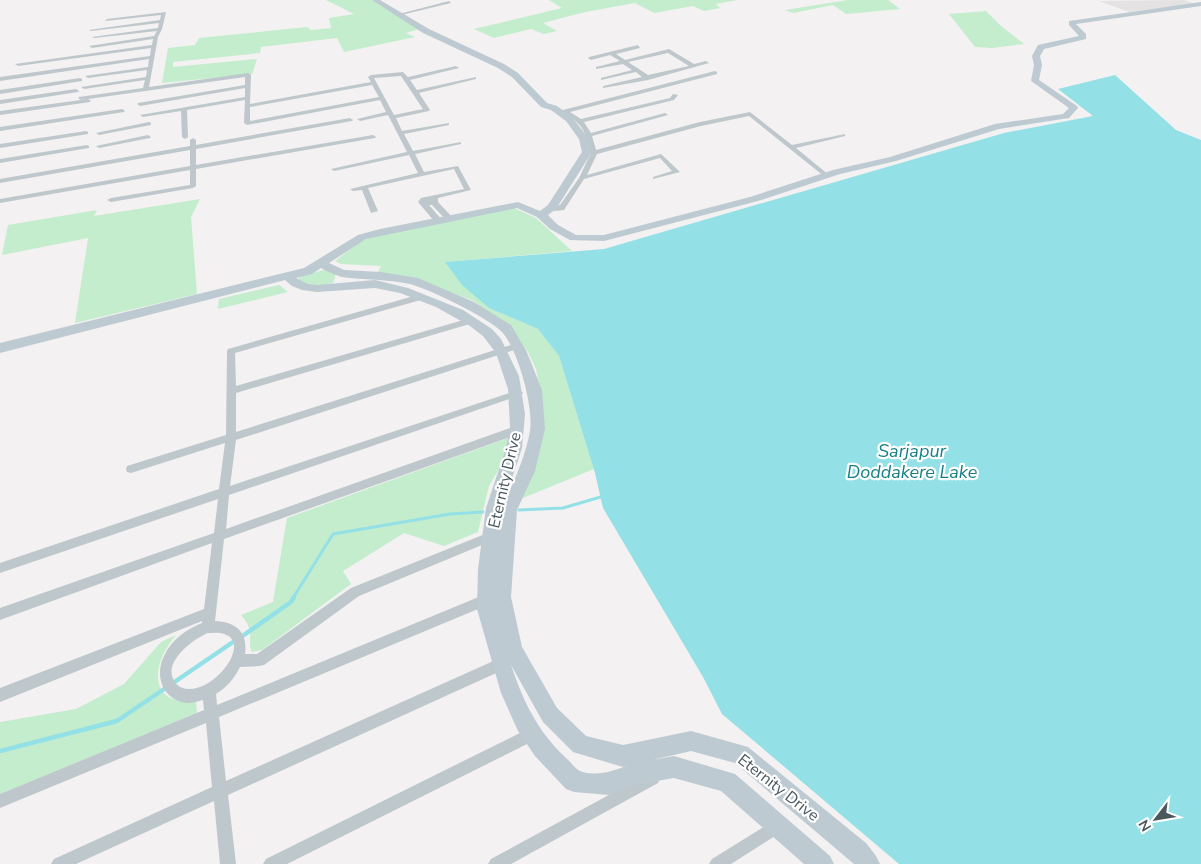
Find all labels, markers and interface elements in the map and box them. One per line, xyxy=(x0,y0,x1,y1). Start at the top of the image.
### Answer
street label: Eternity Drive xyxy=(483,430,527,530)
water label: Sarjapur Doddakere Lake xyxy=(847,439,978,484)
street label: Eternity Drive xyxy=(733,749,824,827)
north arrow xyxy=(1131,794,1181,844)
text: N xyxy=(1134,816,1156,835)

